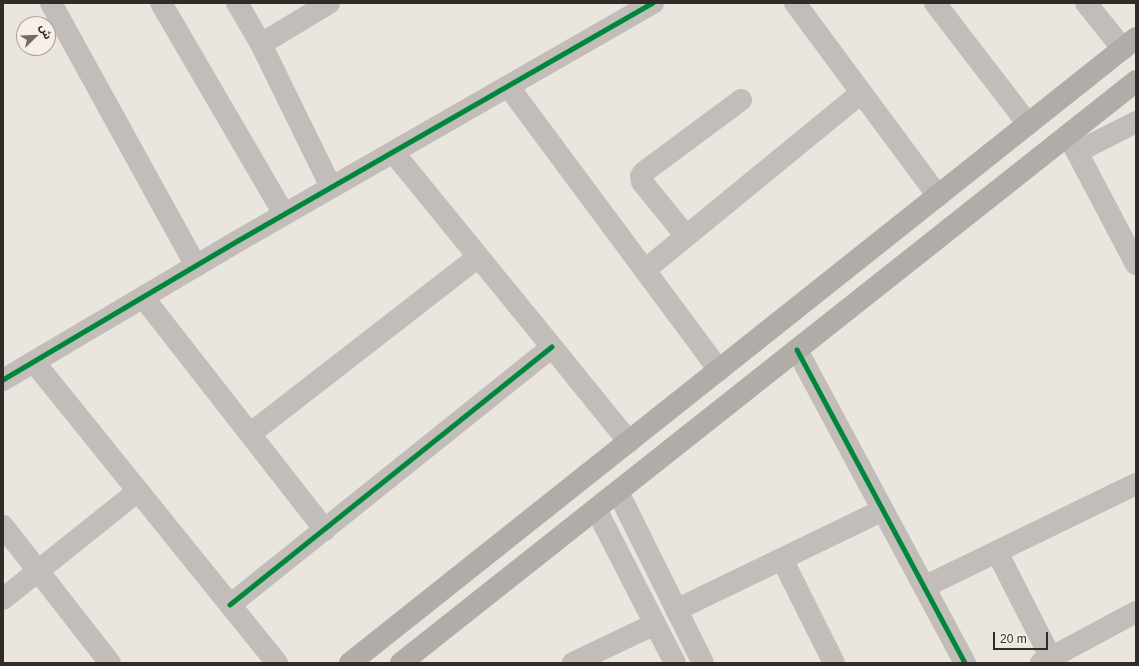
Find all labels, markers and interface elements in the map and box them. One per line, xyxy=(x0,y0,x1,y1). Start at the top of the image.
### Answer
north arrow xyxy=(16,16,56,56)
text: ش xyxy=(38,22,55,41)
scale bar xyxy=(995,624,1050,650)
text: 20 m xyxy=(1000,632,1027,646)

